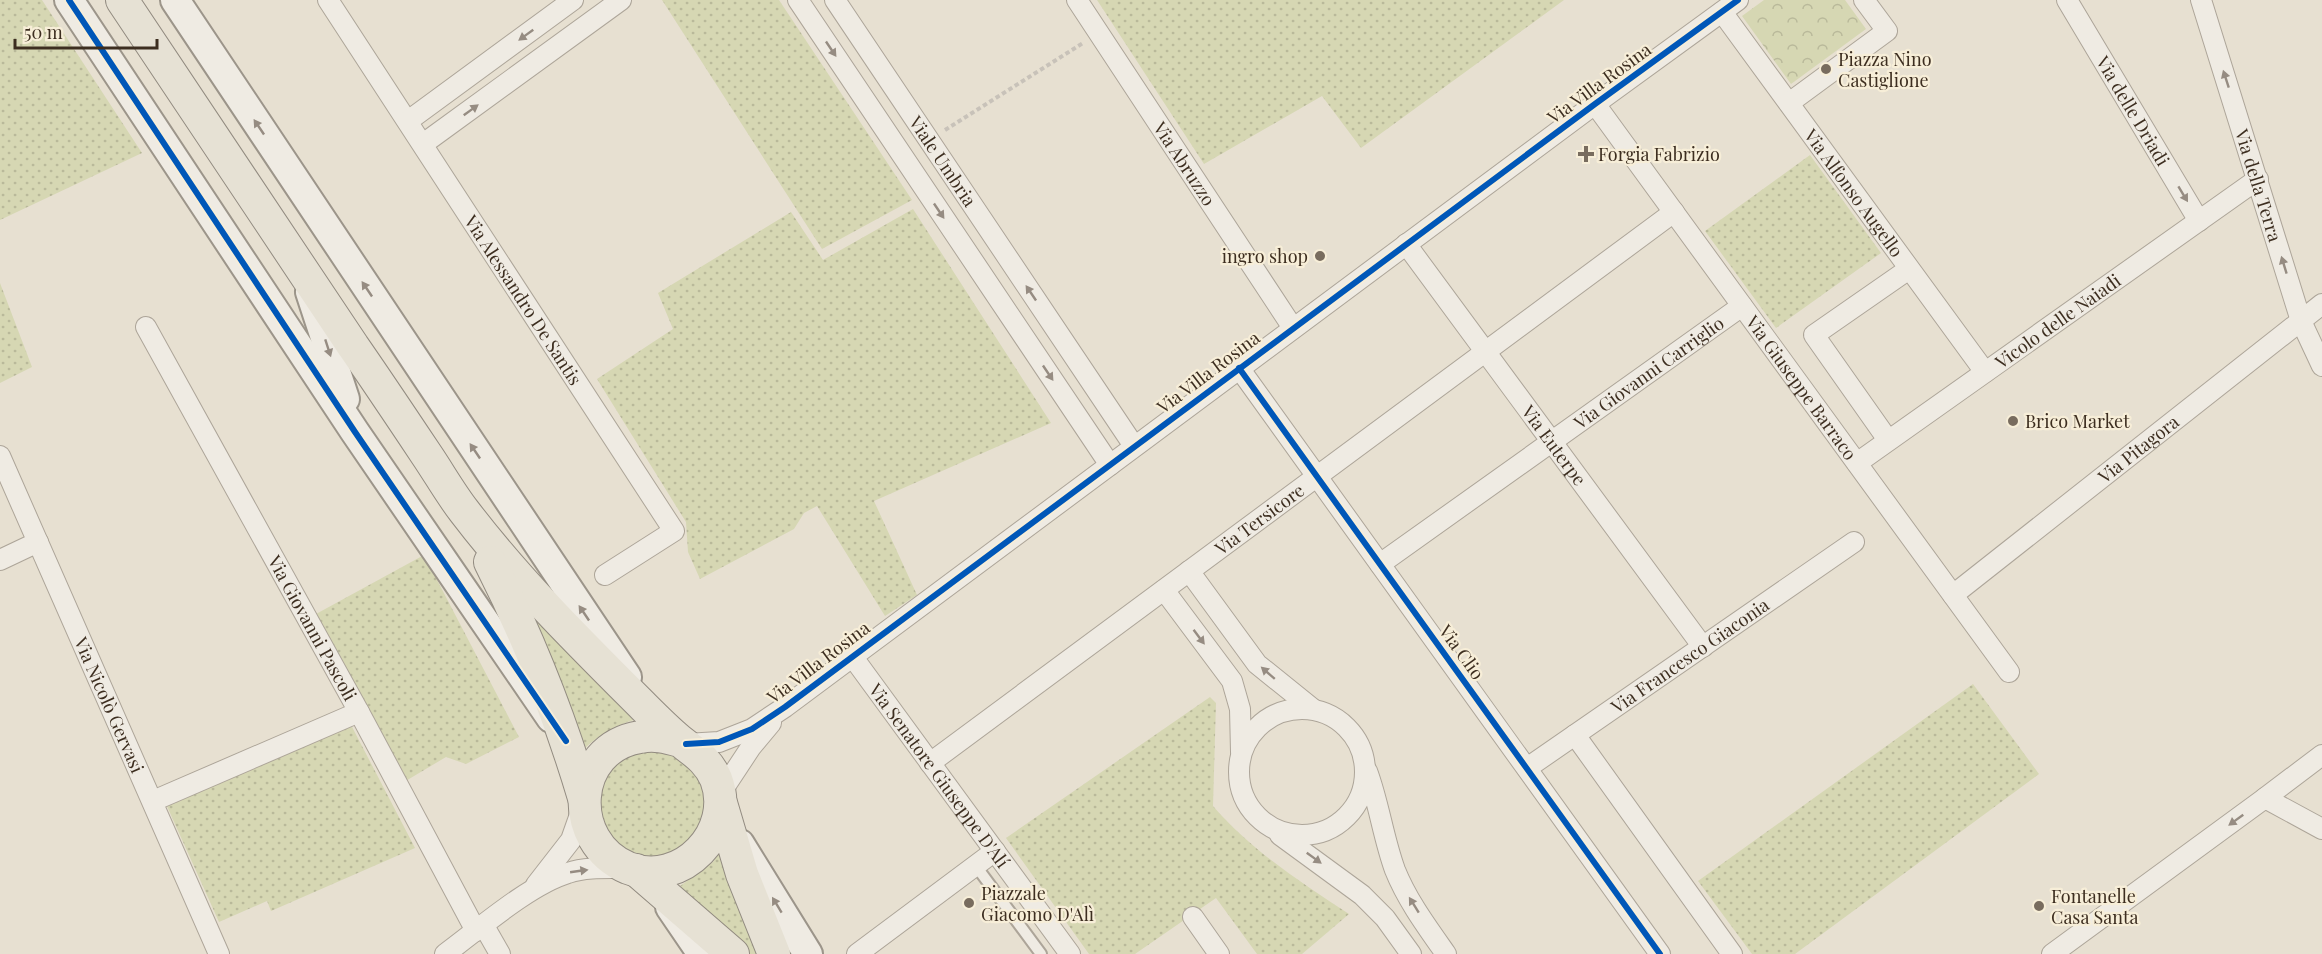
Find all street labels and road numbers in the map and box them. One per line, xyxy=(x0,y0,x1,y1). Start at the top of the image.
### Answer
street label: Via Villa Rosina xyxy=(1541,37,1656,129)
street label: Via delle Driadi xyxy=(2091,51,2175,170)
street label: Viale Umbria xyxy=(904,110,982,211)
street label: Via Abruzzo xyxy=(1148,116,1221,210)
street label: Via Alfonso Augello xyxy=(1799,123,1909,262)
street label: Via della Terra xyxy=(2230,125,2288,244)
street label: Via Alessandro De Santis xyxy=(459,210,588,390)
street label: Vicolo delle Naiadi xyxy=(1989,268,2125,374)
street label: Via Giuseppe Barraco xyxy=(1740,310,1863,465)
street label: Via Giovanni Carriglio xyxy=(1568,311,1728,435)
street label: Via Villa Rosina xyxy=(1151,325,1264,419)
street label: Via Euterpe xyxy=(1516,400,1592,490)
street label: Via Pitagora xyxy=(2092,409,2184,489)
street label: Via Tersicore xyxy=(1209,478,1309,561)
street label: Via Giovanni Pascoli xyxy=(262,550,362,705)
street label: Via Francesco Giaconia xyxy=(1605,592,1774,719)
street label: Via Villa Rosina xyxy=(761,615,874,709)
street label: Via Clio xyxy=(1433,619,1490,684)
street label: Via Nicolò Gervasi xyxy=(69,633,150,776)
street label: Via Senatore Giuseppe D'Alí xyxy=(863,678,1015,872)

